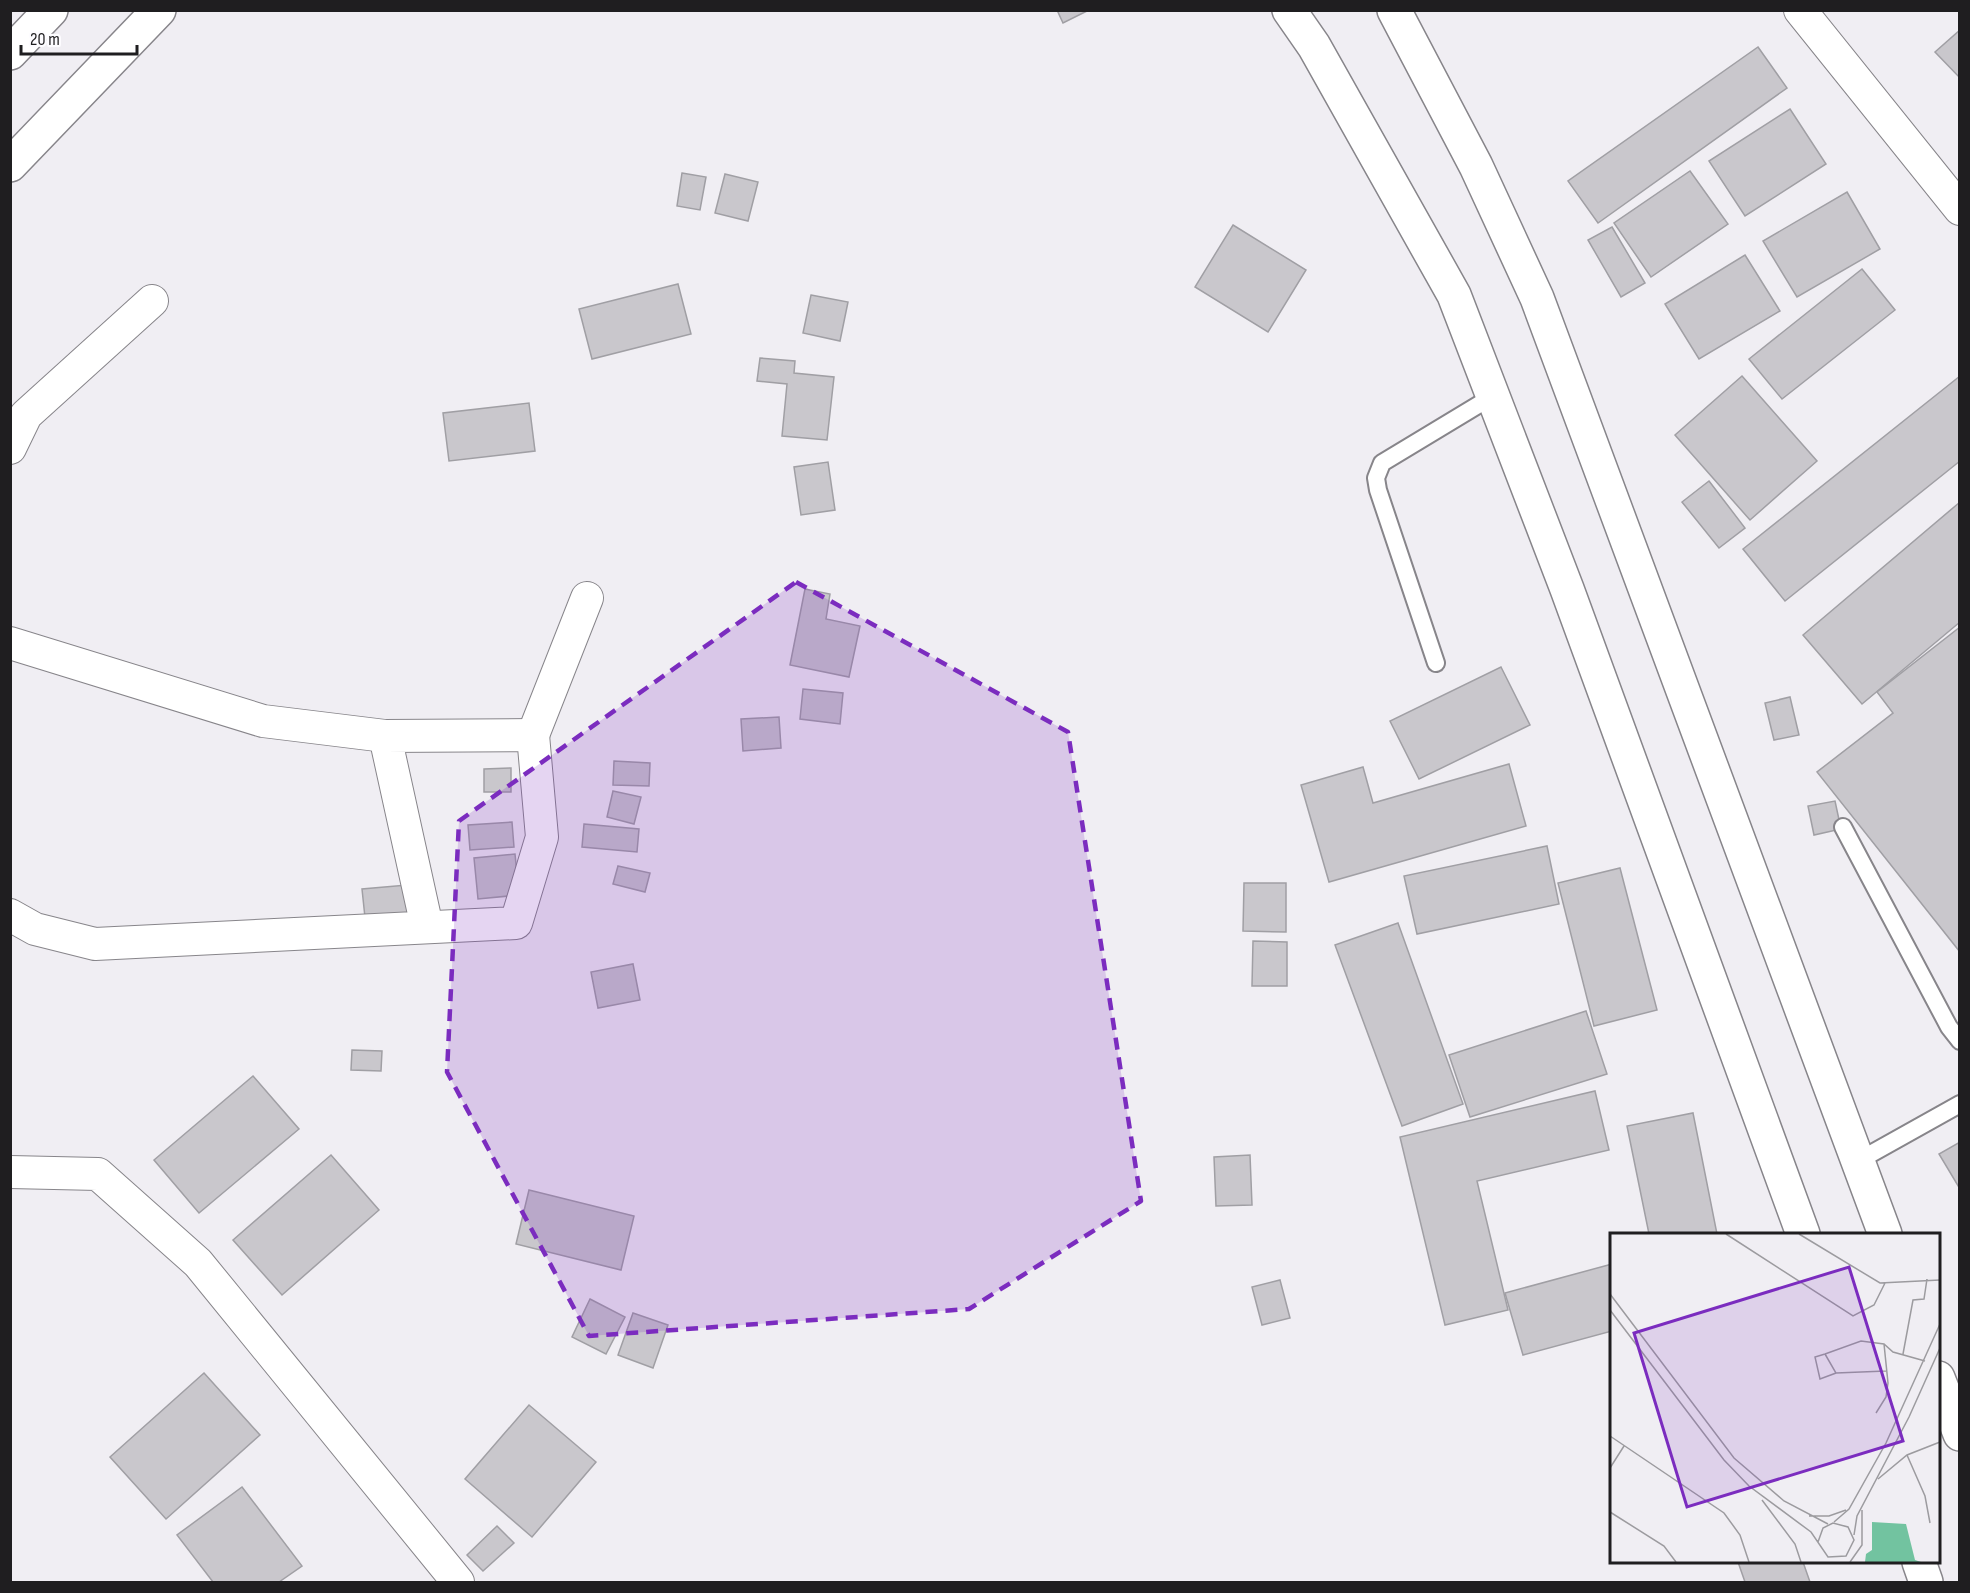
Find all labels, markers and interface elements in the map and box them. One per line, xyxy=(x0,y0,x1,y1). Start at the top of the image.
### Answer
scale bar xyxy=(21,18,136,56)
text: 20 m xyxy=(30,29,60,50)
inset map xyxy=(1610,1233,1940,1563)

